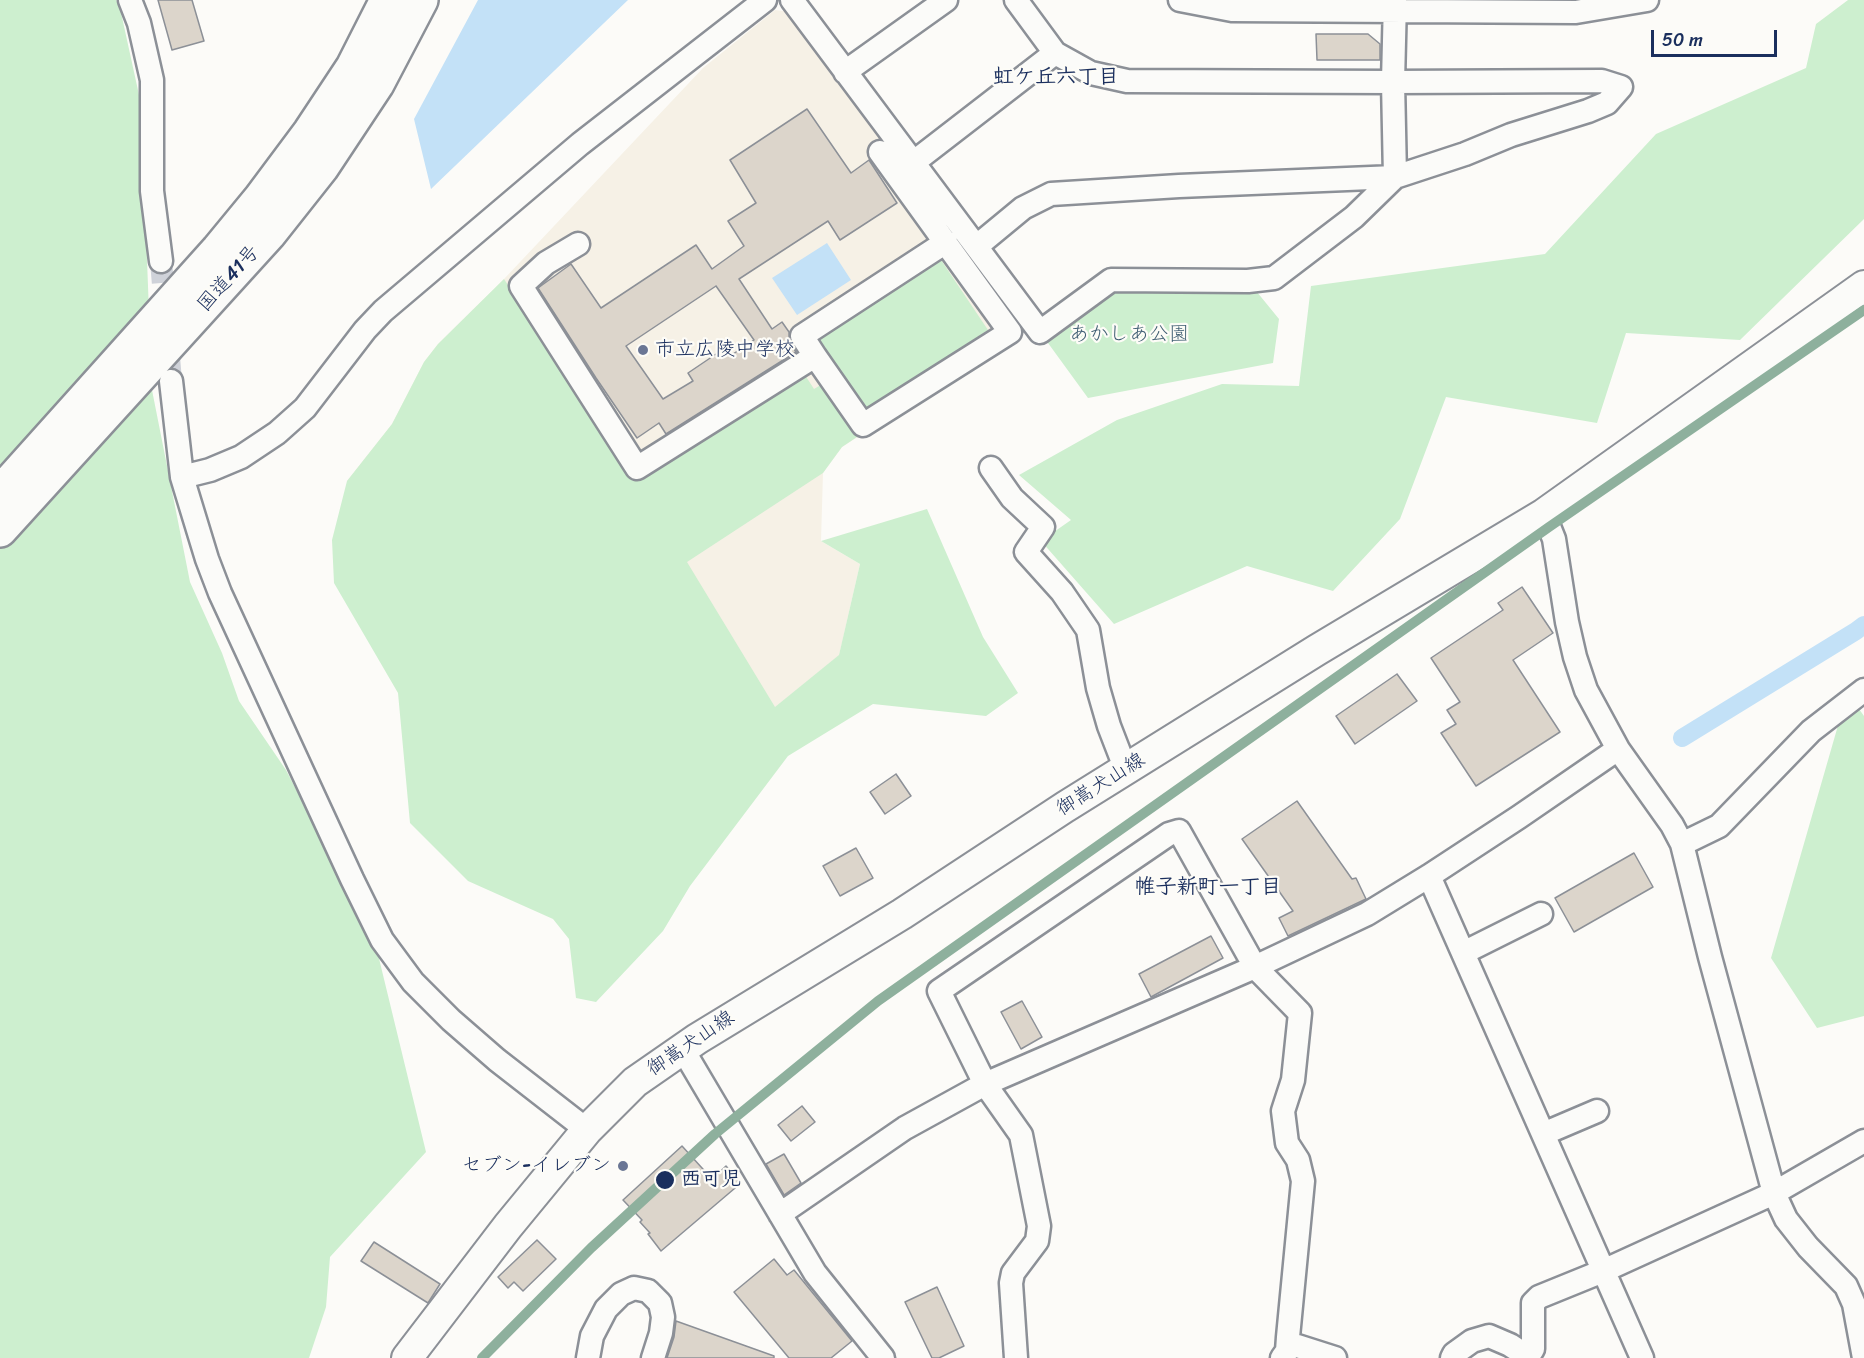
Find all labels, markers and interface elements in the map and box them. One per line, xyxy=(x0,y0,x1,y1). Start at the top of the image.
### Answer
scale bar xyxy=(1654,18,1780,56)
text: 50 m xyxy=(1662,24,1703,56)
district label: 虹ケ丘六丁目 xyxy=(993,65,1119,91)
street label: 国道41号 xyxy=(193,241,265,317)
park label: あかしあ公園 xyxy=(1069,323,1189,347)
place label: 市立広陵中学校 xyxy=(655,338,795,362)
marker: 市立広陵中学校 xyxy=(636,343,650,357)
street label: 御嵩犬山線 xyxy=(1052,748,1150,822)
district label: 帷子新町一丁目 xyxy=(1135,875,1281,901)
street label: 御嵩犬山線 xyxy=(643,1006,739,1082)
place label: セブン-イレブン xyxy=(462,1154,611,1178)
marker: セブン-イレブン xyxy=(616,1159,630,1173)
place label: 西可児 xyxy=(681,1168,741,1192)
marker: 西可児 xyxy=(654,1169,676,1191)

